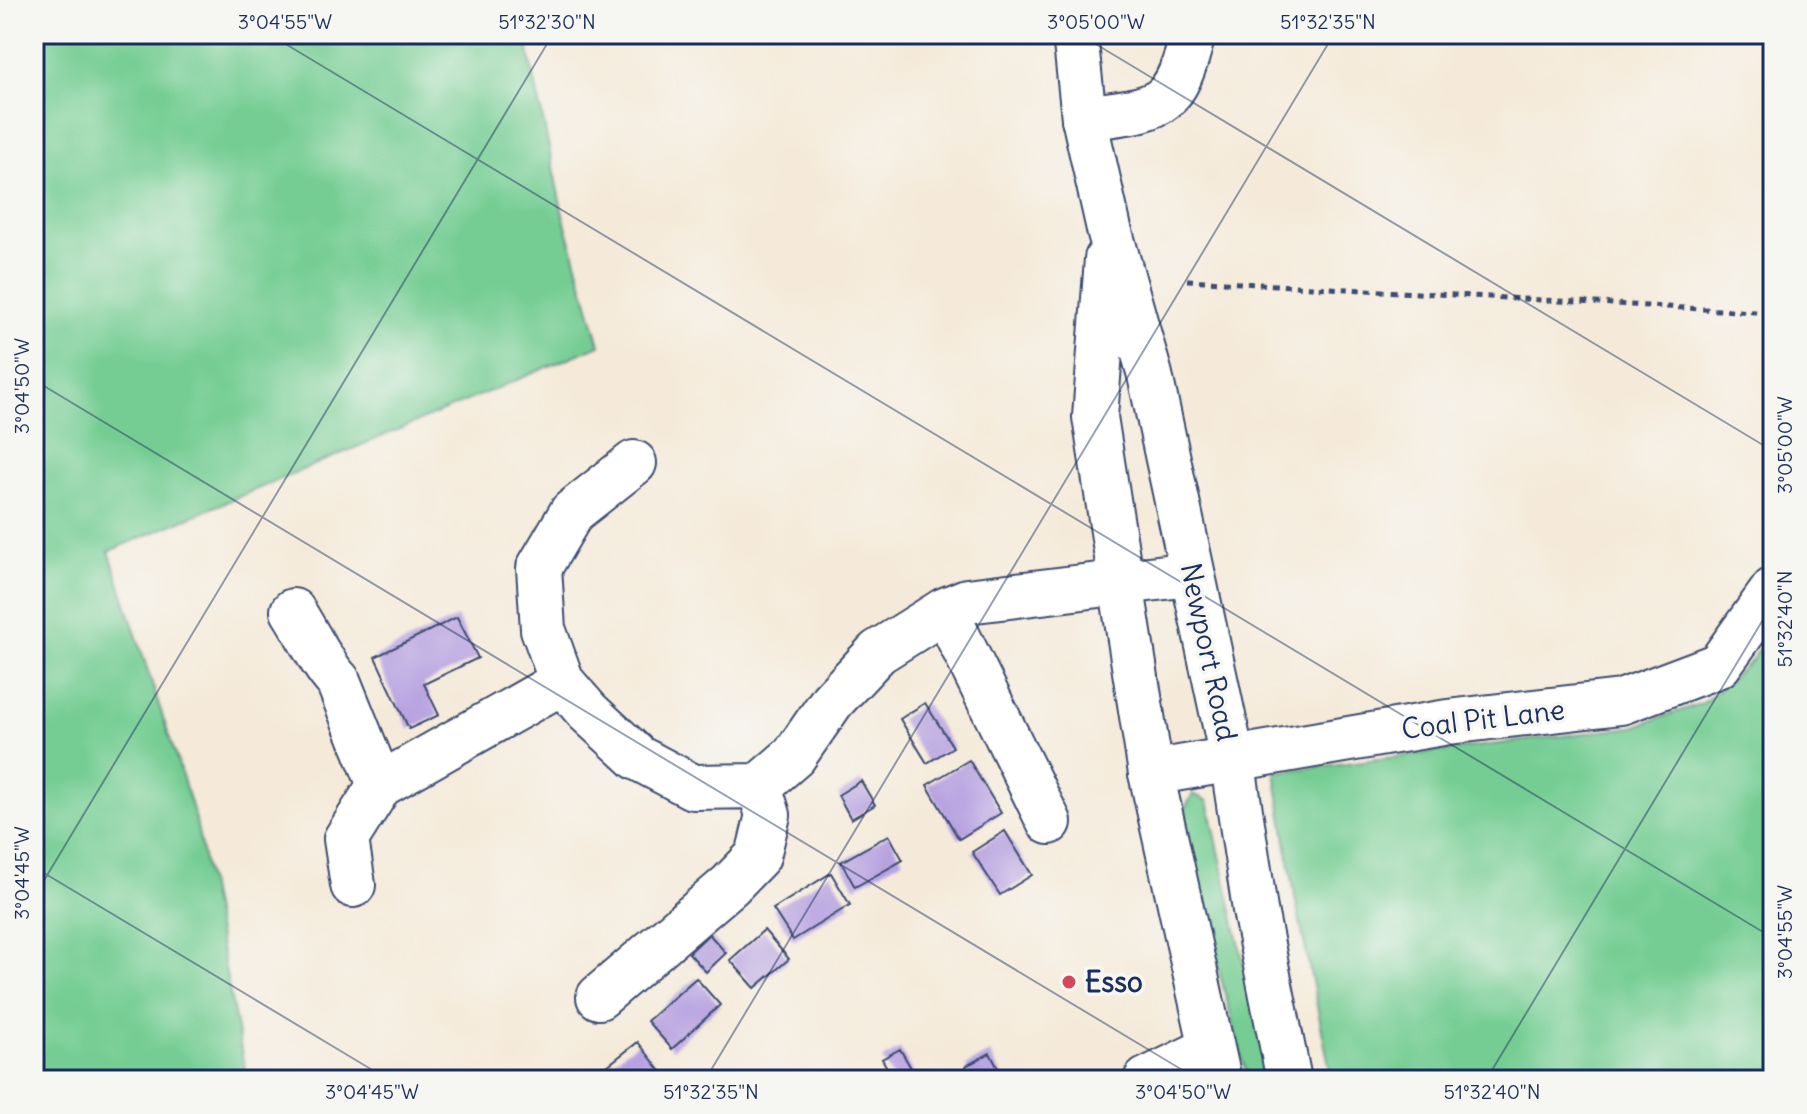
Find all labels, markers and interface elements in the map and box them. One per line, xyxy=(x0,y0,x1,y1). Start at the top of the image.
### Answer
text: 3°04'55"W xyxy=(238,9,332,34)
text: 51°32'30"N xyxy=(498,9,596,34)
text: 3°05'00"W xyxy=(1047,9,1145,34)
text: 51°32'35"N xyxy=(1280,9,1376,34)
text: 3°04'50"W xyxy=(9,338,34,434)
text: 3°05'00"W xyxy=(1772,396,1797,494)
street label: Newport Road xyxy=(1173,560,1245,744)
text: 51°32'40"N xyxy=(1772,570,1797,668)
street label: Coal Pit Lane xyxy=(1399,691,1567,747)
text: 3°04'45"W xyxy=(9,826,34,920)
text: 3°04'55"W xyxy=(1772,885,1797,979)
place label: Esso xyxy=(1085,964,1143,1000)
marker: Esso xyxy=(1060,973,1078,991)
text: 3°04'45"W xyxy=(325,1079,419,1104)
text: 51°32'35"N xyxy=(663,1079,759,1104)
text: 3°04'50"W xyxy=(1135,1079,1231,1104)
text: 51°32'40"N xyxy=(1443,1079,1541,1104)

